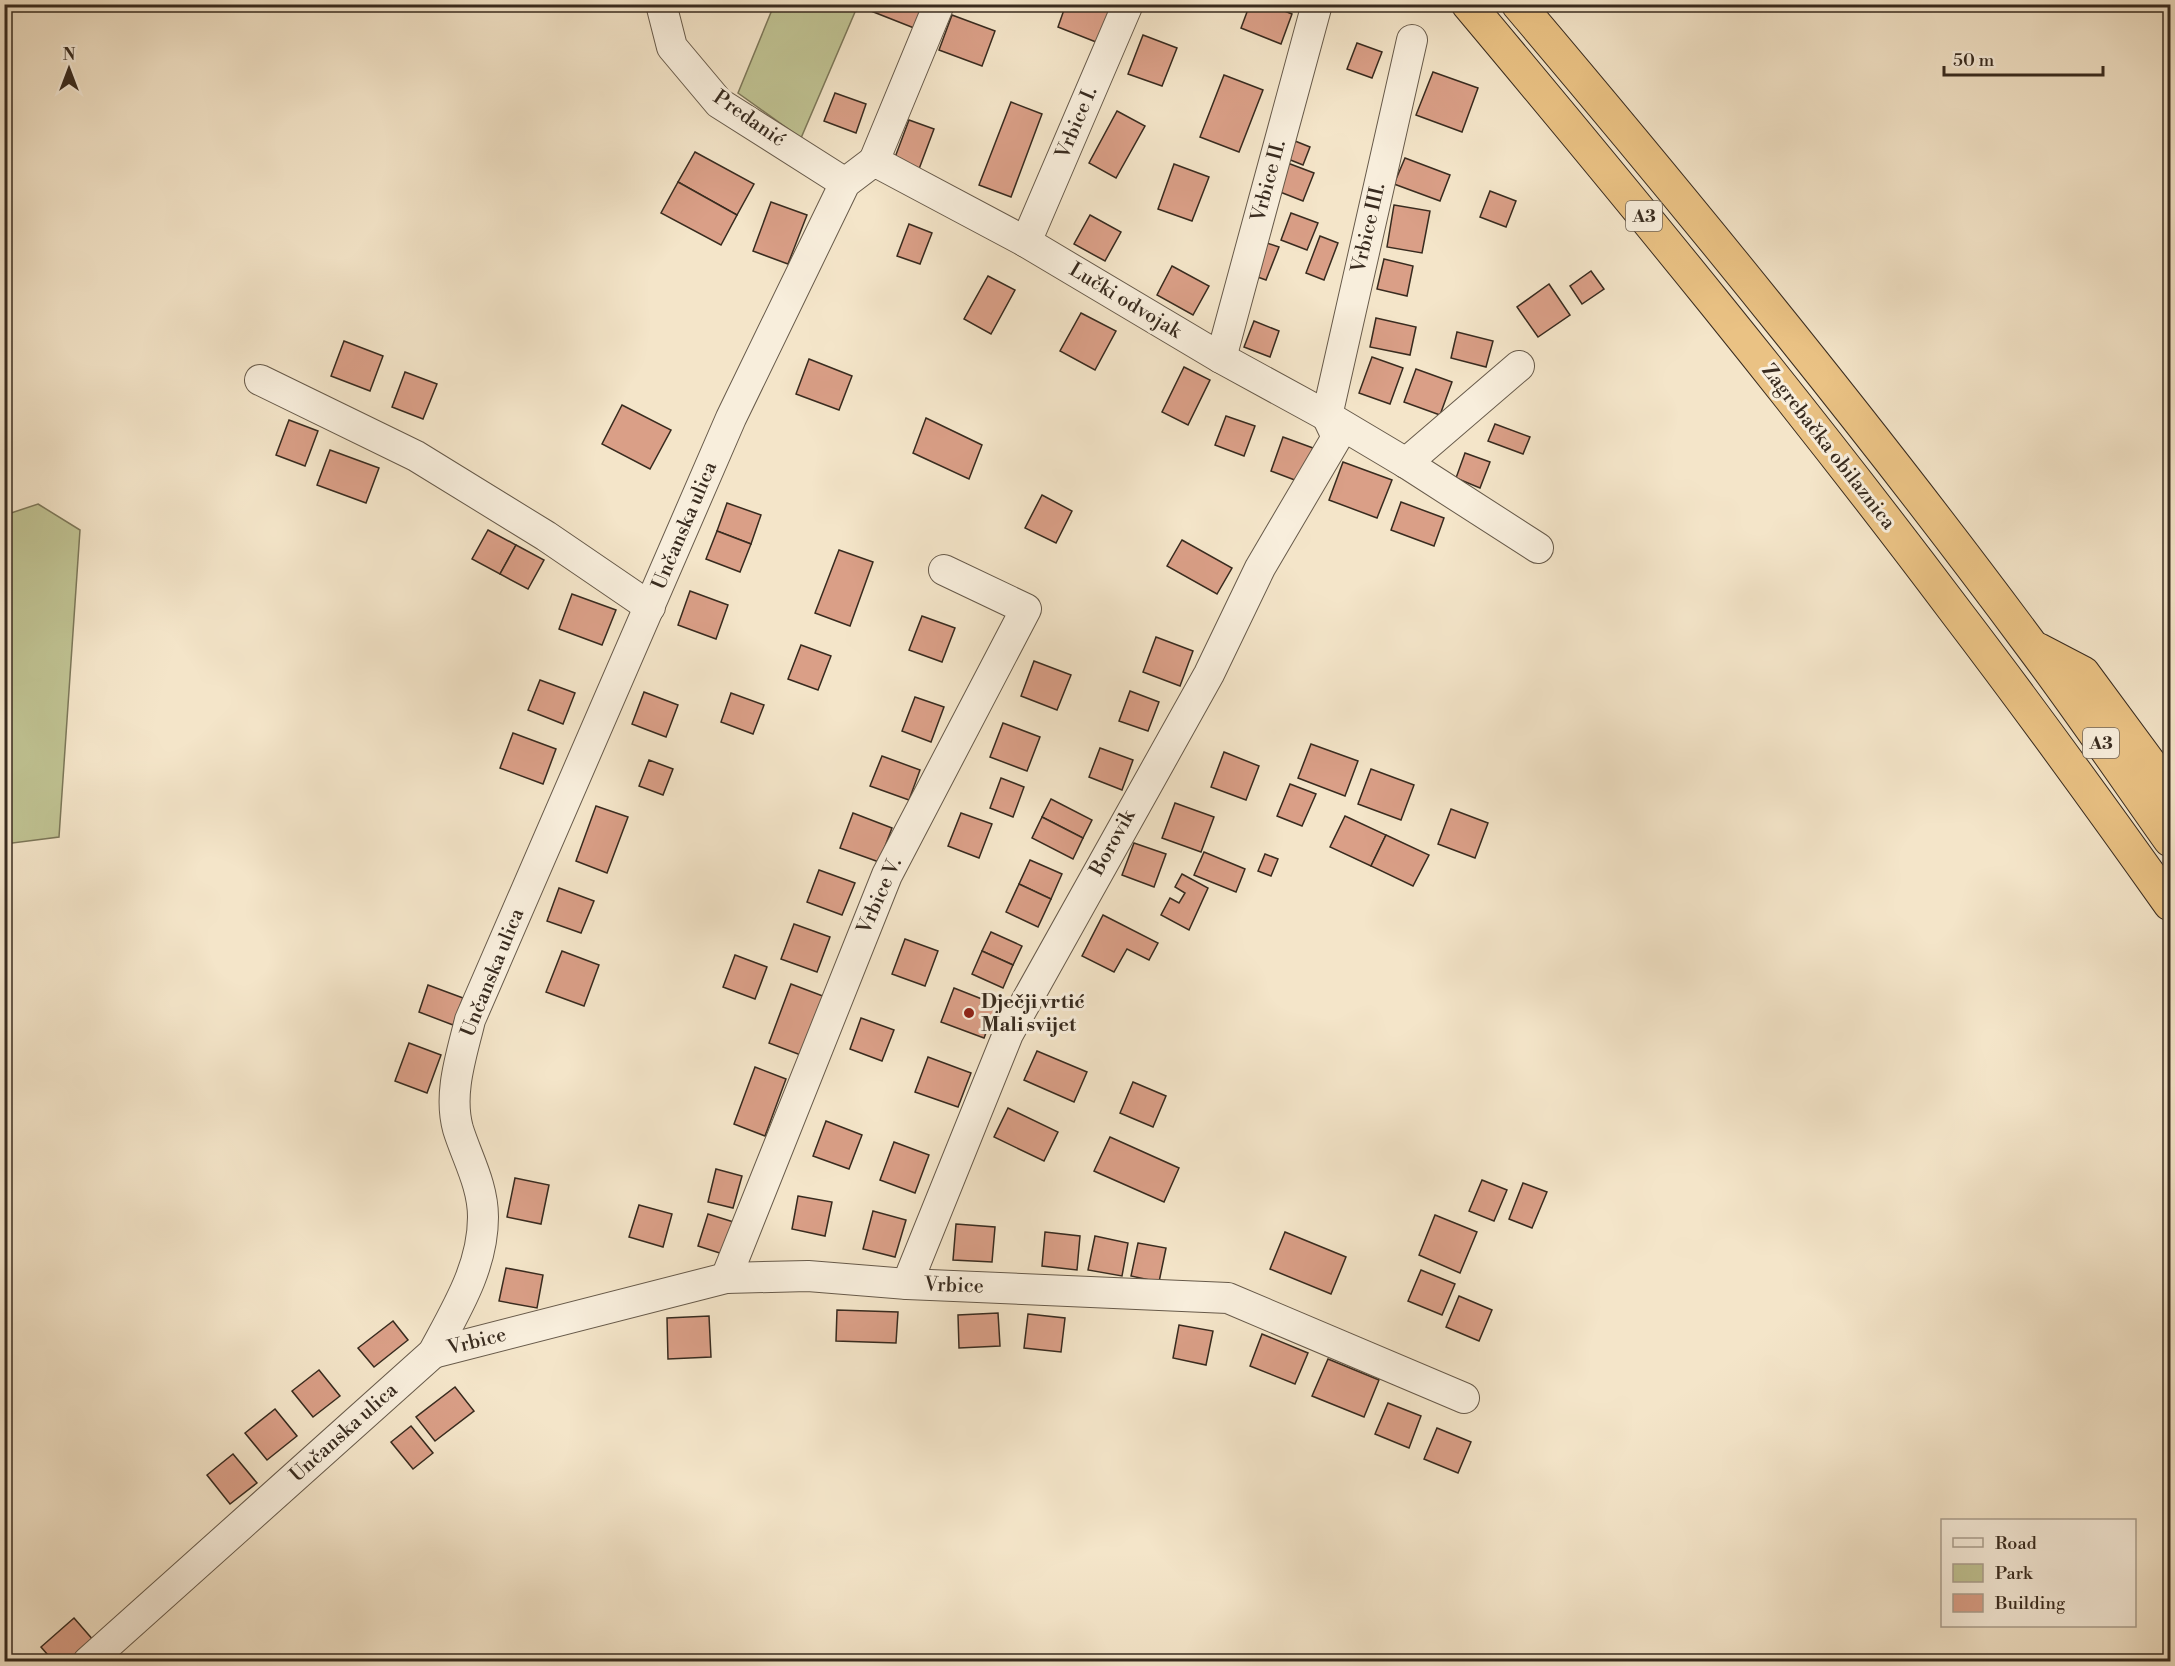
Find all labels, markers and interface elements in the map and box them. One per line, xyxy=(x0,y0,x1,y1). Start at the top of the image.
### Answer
north arrow xyxy=(39,39,99,99)
scale bar xyxy=(1944,39,2103,77)
text: N xyxy=(63,45,76,65)
text: 50 m xyxy=(1953,49,1995,72)
street label: Vrbice I. xyxy=(1050,83,1103,164)
street label: Predanić xyxy=(708,85,790,153)
street label: Vrbice II. xyxy=(1246,137,1292,226)
street label: Vrbice III. xyxy=(1346,181,1391,276)
road number: A3 xyxy=(1626,201,1662,231)
street label: Lučki odvojak xyxy=(1064,258,1187,345)
street label: Zagrebačka obilaznica xyxy=(1756,359,1901,535)
street label: Unčanska ulica xyxy=(647,457,724,594)
road number: A3 xyxy=(2083,728,2119,758)
street label: Borovik xyxy=(1084,804,1142,881)
street label: Vrbice V. xyxy=(852,854,908,939)
street label: Unčanska ulica xyxy=(456,904,530,1041)
place label: Dječji vrtić Mali svijet xyxy=(981,990,1085,1038)
marker: Dječji vrtić Mali svijet xyxy=(962,1006,976,1020)
street label: Vrbice xyxy=(923,1272,984,1300)
street label: Vrbice xyxy=(444,1323,509,1362)
street label: Unčanska ulica xyxy=(285,1377,404,1488)
legend xyxy=(1941,1519,2136,1627)
text: Road xyxy=(1995,1532,2038,1555)
text: Park xyxy=(1995,1562,2034,1585)
text: Building xyxy=(1994,1592,2066,1615)

